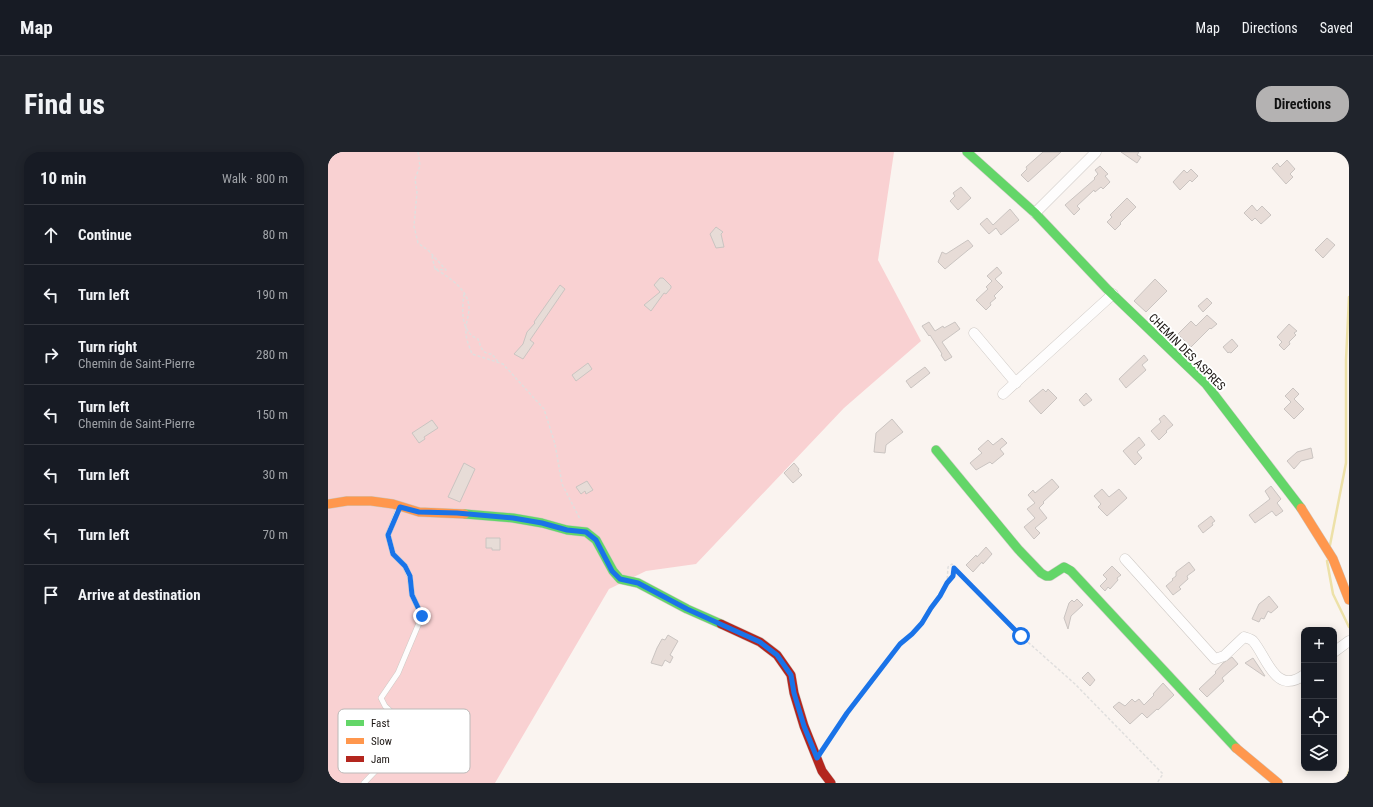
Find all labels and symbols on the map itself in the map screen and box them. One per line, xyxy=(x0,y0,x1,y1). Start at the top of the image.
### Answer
street label: CHEMIN DES ASPRES xyxy=(1146,311,1228,393)
route end xyxy=(413,607,431,625)
route start xyxy=(1012,627,1030,645)
legend xyxy=(338,709,470,773)
text: Fast xyxy=(371,717,390,730)
text: Slow xyxy=(371,735,392,748)
text: Jam xyxy=(371,753,390,766)

